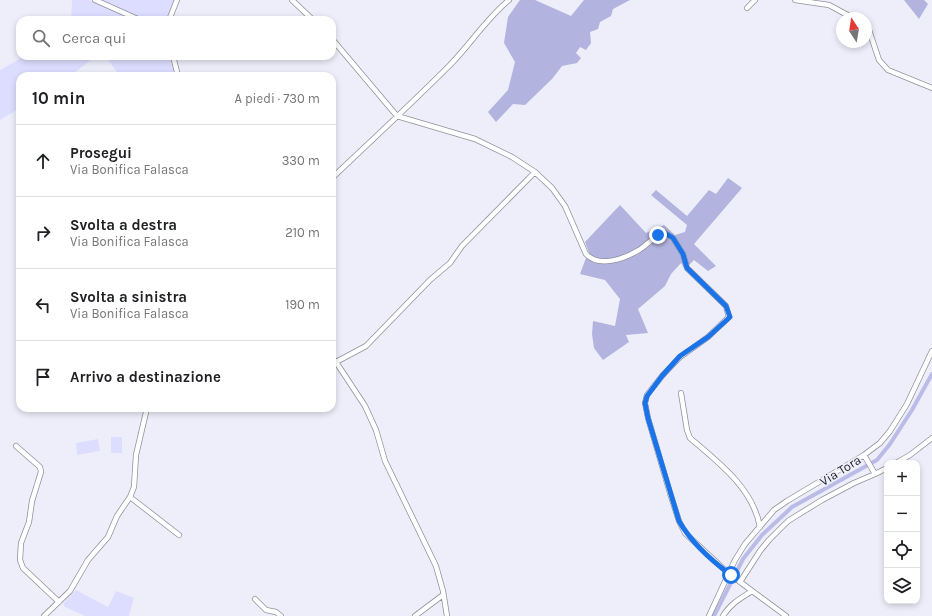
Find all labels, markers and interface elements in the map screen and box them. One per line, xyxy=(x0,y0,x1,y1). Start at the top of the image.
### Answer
north arrow xyxy=(836,12,872,48)
search box xyxy=(16,16,336,60)
icon: search xyxy=(30,27,52,49)
text: Cerca qui xyxy=(62,29,126,47)
text: 10 min xyxy=(32,88,85,108)
text: A piedi · 730 m xyxy=(234,91,320,106)
text: Prosegui xyxy=(70,144,132,162)
icon: ahead xyxy=(32,150,54,172)
text: 330 m xyxy=(282,153,320,168)
text: Via Bonifica Falasca xyxy=(70,162,189,177)
text: Svolta a destra xyxy=(70,216,177,234)
icon: right xyxy=(32,222,54,244)
text: 210 m xyxy=(285,225,320,240)
route end xyxy=(649,226,667,244)
text: Via Bonifica Falasca xyxy=(70,234,189,249)
text: Svolta a sinistra xyxy=(70,288,187,306)
icon: left xyxy=(32,294,54,316)
text: 190 m xyxy=(285,297,320,312)
text: Via Bonifica Falasca xyxy=(70,306,189,321)
icon: arrive xyxy=(32,366,54,388)
text: Arrivo a destinazione xyxy=(70,368,221,386)
street label: Via Tora xyxy=(817,452,864,489)
map controls xyxy=(884,460,920,604)
button: + xyxy=(884,460,920,496)
button: − xyxy=(884,496,920,532)
button: locate xyxy=(884,532,920,568)
route start xyxy=(722,566,740,584)
button: layers xyxy=(884,568,920,604)

